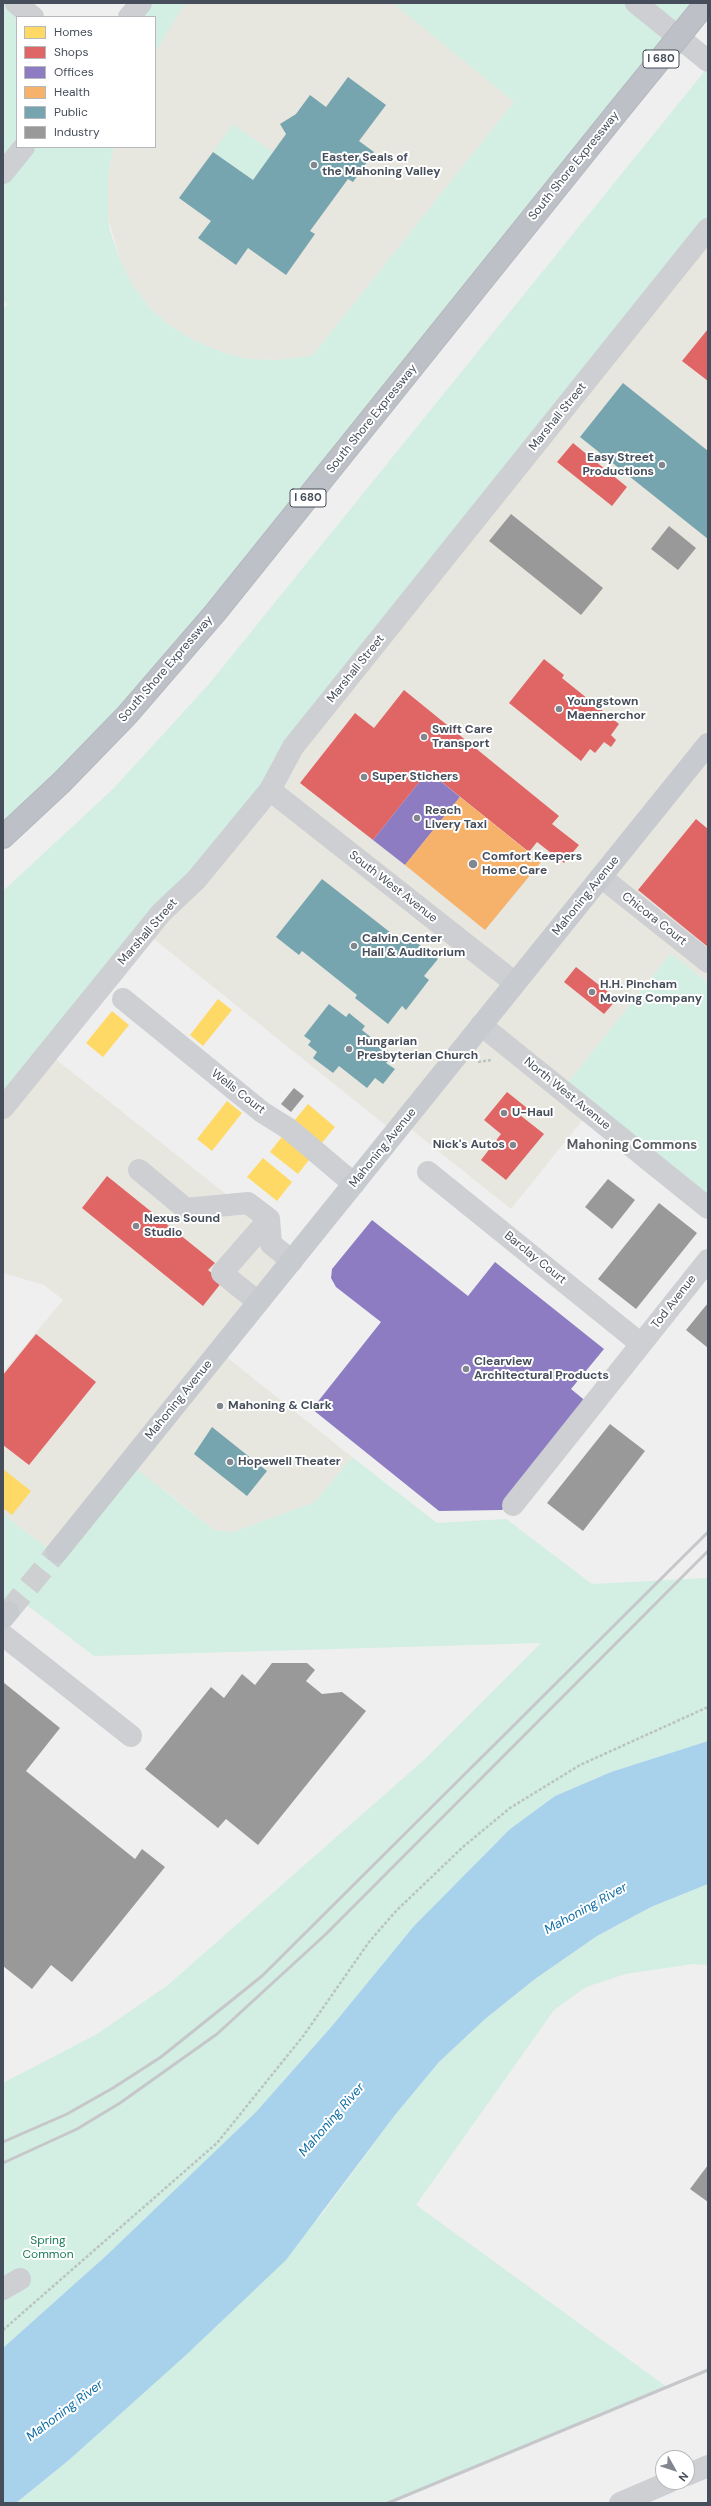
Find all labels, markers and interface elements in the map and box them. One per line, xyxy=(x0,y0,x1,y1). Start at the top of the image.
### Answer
legend xyxy=(16,16,156,148)
text: Homes xyxy=(54,24,93,40)
text: Shops xyxy=(54,44,89,60)
road number: I 680 xyxy=(643,50,679,68)
text: Offices xyxy=(54,64,94,80)
text: Health xyxy=(54,84,90,100)
text: Public xyxy=(54,104,88,120)
street label: South Shore Expressway xyxy=(526,109,622,223)
text: Industry xyxy=(54,124,100,140)
place label: Easter Seals of the Mahoning Valley xyxy=(322,151,440,179)
marker: Easter Seals of the Mahoning Valley xyxy=(309,160,319,170)
street label: South Shore Expressway xyxy=(324,362,420,476)
street label: Marshall Street xyxy=(526,380,590,454)
place label: Easy Street Productions xyxy=(582,451,654,479)
marker: Easy Street Productions xyxy=(657,460,667,470)
road number: I 680 xyxy=(290,489,326,507)
street label: South Shore Expressway xyxy=(116,613,216,725)
street label: Marshall Street xyxy=(324,632,388,706)
place label: Youngstown Maennerchor xyxy=(567,695,646,723)
marker: Youngstown Maennerchor xyxy=(554,704,564,714)
place label: Swift Care Transport xyxy=(432,723,493,751)
marker: Swift Care Transport xyxy=(419,732,429,742)
place label: Super Stichers xyxy=(372,770,458,784)
marker: Super Stichers xyxy=(359,772,369,782)
place label: Reach Livery Taxi xyxy=(425,804,487,832)
marker: Reach Livery Taxi xyxy=(412,813,422,823)
street label: South West Avenue xyxy=(346,848,440,926)
place label: Comfort Keepers Home Care xyxy=(482,850,582,878)
street label: Mahoning Avenue xyxy=(550,853,622,939)
marker: Comfort Keepers Home Care xyxy=(467,858,479,870)
street label: Chicora Court xyxy=(619,889,689,949)
street label: Marshall Street xyxy=(115,896,181,968)
place label: Calvin Center Hall & Auditorium xyxy=(362,932,465,960)
marker: Calvin Center Hall & Auditorium xyxy=(349,941,359,951)
place label: H.H. Pincham Moving Company xyxy=(600,978,702,1006)
marker: H.H. Pincham Moving Company xyxy=(587,987,597,997)
place label: Hungarian Presbyterian Church xyxy=(357,1035,478,1063)
marker: Hungarian Presbyterian Church xyxy=(344,1044,354,1054)
street label: North West Avenue xyxy=(521,1055,613,1133)
street label: Wells Court xyxy=(208,1067,268,1117)
street label: Mahoning Avenue xyxy=(347,1105,419,1191)
place label: U-Haul xyxy=(512,1106,553,1120)
marker: U-Haul xyxy=(499,1108,509,1118)
place label: Nick's Autos xyxy=(433,1138,505,1152)
district label: Mahoning Commons xyxy=(567,1138,697,1154)
marker: Nick's Autos xyxy=(508,1140,518,1150)
place label: Nexus Sound Studio xyxy=(144,1212,220,1240)
marker: Nexus Sound Studio xyxy=(131,1221,141,1231)
street label: Barclay Court xyxy=(501,1229,569,1287)
street label: Tod Avenue xyxy=(649,1272,699,1332)
place label: Clearview Architectural Products xyxy=(474,1355,609,1383)
street label: Mahoning Avenue xyxy=(143,1357,215,1443)
marker: Clearview Architectural Products xyxy=(461,1364,471,1374)
place label: Mahoning & Clark xyxy=(228,1399,332,1413)
marker: Mahoning & Clark xyxy=(215,1401,225,1411)
place label: Hopewell Theater xyxy=(238,1455,341,1469)
marker: Hopewell Theater xyxy=(225,1457,235,1467)
water label: Mahoning River xyxy=(542,1880,630,1938)
water label: Mahoning River xyxy=(296,2080,368,2160)
park label: Spring Common xyxy=(22,2234,74,2262)
water label: Mahoning River xyxy=(23,2377,107,2445)
north arrow xyxy=(655,2450,695,2490)
text: N xyxy=(676,2469,692,2484)

